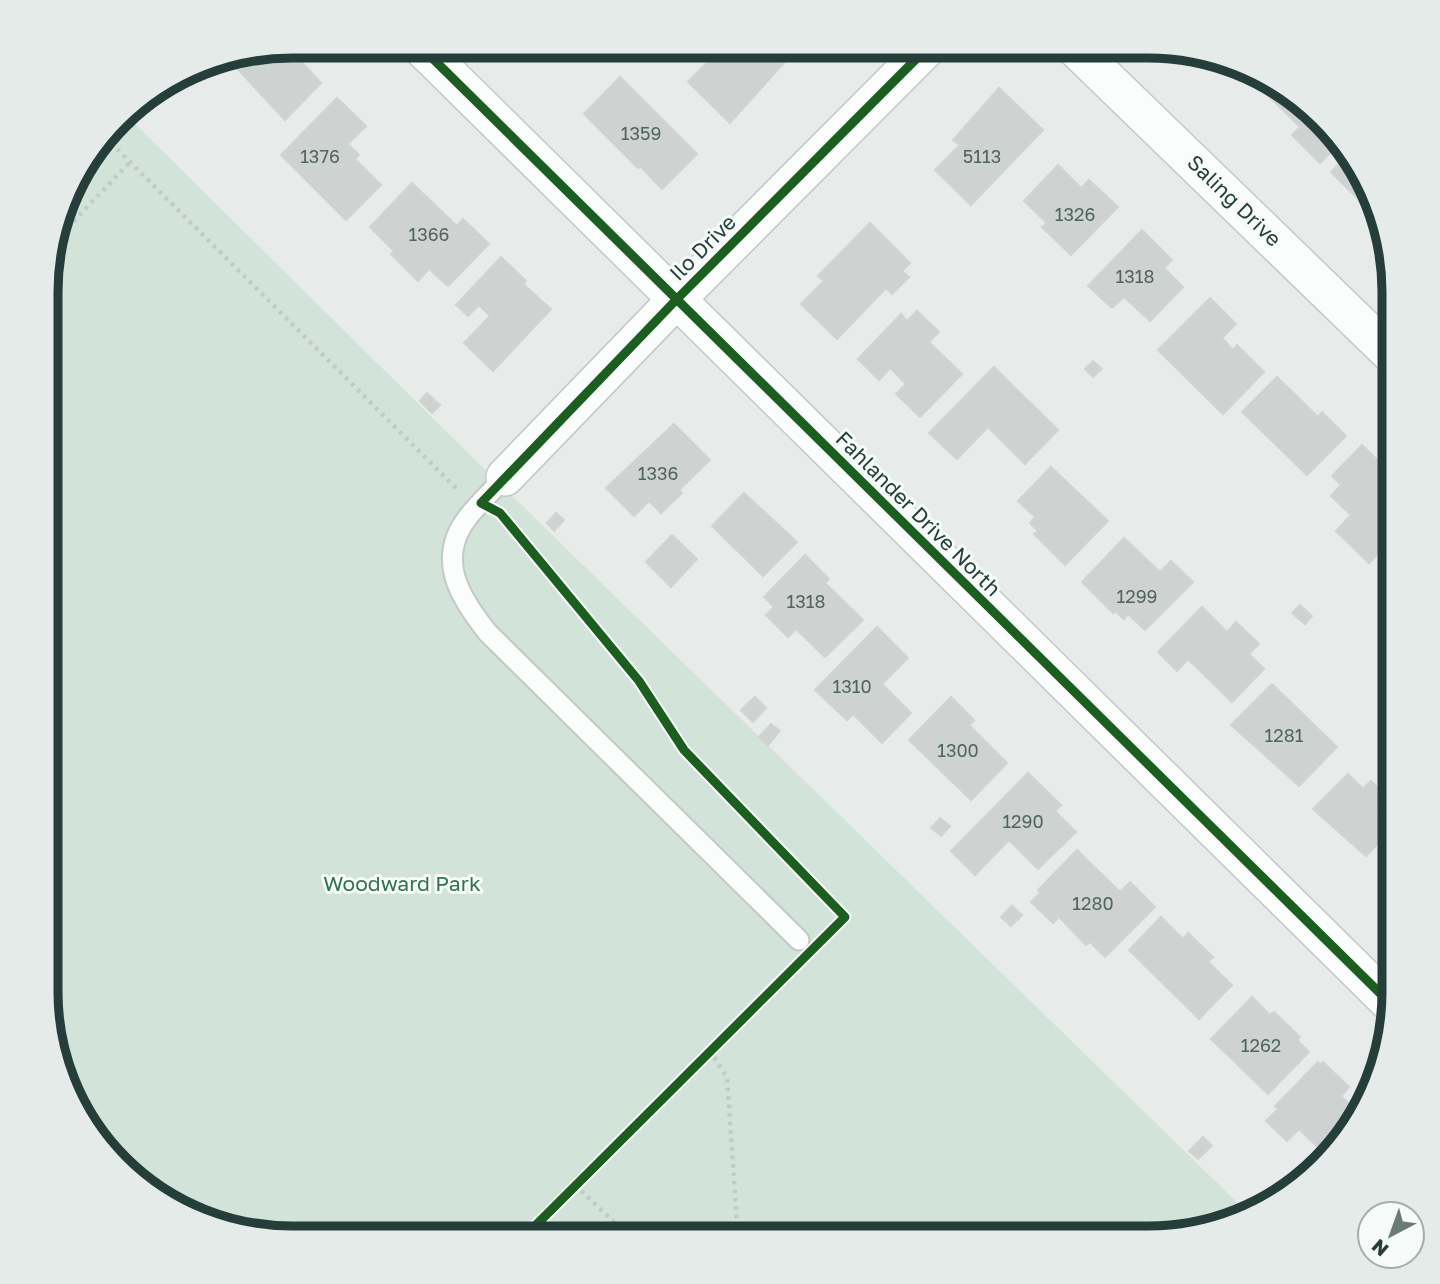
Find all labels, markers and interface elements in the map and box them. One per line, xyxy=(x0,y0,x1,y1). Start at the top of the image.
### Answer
house number: 1359 xyxy=(621,122,661,144)
house number: 1376 xyxy=(300,145,340,167)
house number: 5113 xyxy=(963,145,1001,167)
street label: Saling Drive xyxy=(1182,149,1287,252)
house number: 1326 xyxy=(1055,203,1095,225)
street label: Ilo Drive xyxy=(664,209,741,286)
house number: 1366 xyxy=(408,223,450,245)
house number: 1318 xyxy=(1116,265,1154,287)
street label: Fahlander Drive North xyxy=(831,425,1007,601)
house number: 1336 xyxy=(638,462,678,484)
house number: 1299 xyxy=(1117,585,1157,607)
house number: 1318 xyxy=(787,590,825,612)
house number: 1310 xyxy=(832,675,872,697)
house number: 1281 xyxy=(1265,724,1304,746)
house number: 1300 xyxy=(937,739,979,761)
house number: 1290 xyxy=(1002,810,1044,832)
park label: Woodward Park xyxy=(323,870,481,896)
house number: 1280 xyxy=(1072,892,1114,914)
house number: 1262 xyxy=(1241,1034,1281,1056)
north arrow xyxy=(1356,1200,1426,1270)
text: N xyxy=(1367,1235,1393,1262)

